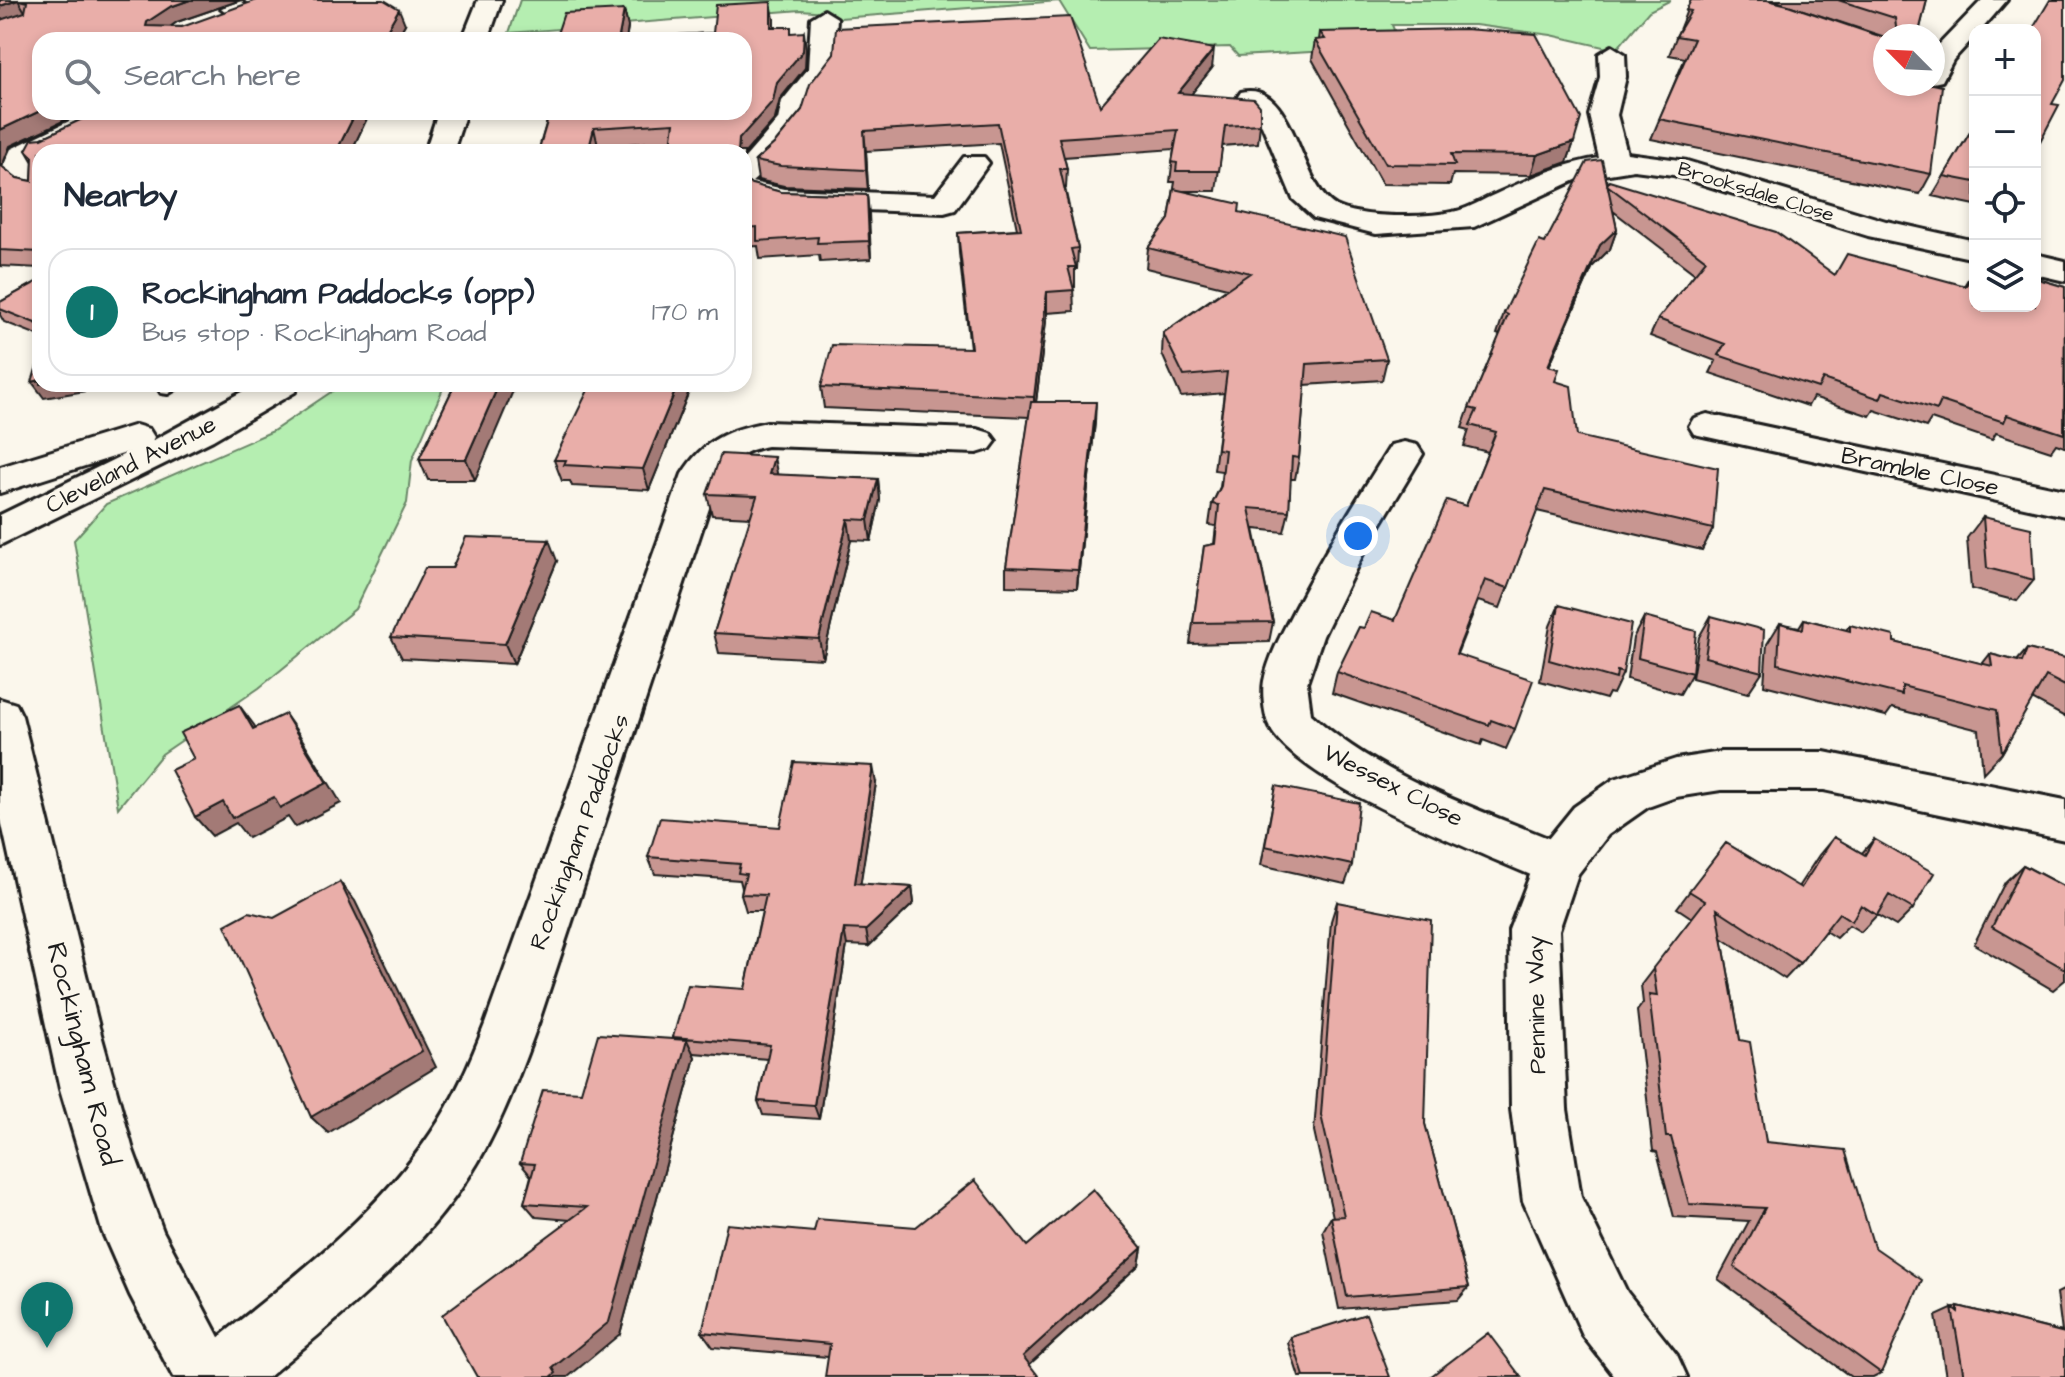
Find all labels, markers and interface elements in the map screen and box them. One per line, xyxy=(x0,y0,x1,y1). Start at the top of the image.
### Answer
north arrow xyxy=(1873,24,1945,96)
map controls xyxy=(1969,24,2041,312)
button: + xyxy=(1969,24,2041,96)
search box xyxy=(32,32,752,120)
icon: search xyxy=(60,54,104,98)
text: Search here xyxy=(124,55,301,97)
button: − xyxy=(1969,96,2041,168)
street label: Brooksdale Close xyxy=(1674,155,1838,229)
button: locate xyxy=(1969,168,2041,240)
text: Nearby xyxy=(64,172,178,220)
button: layers xyxy=(1969,240,2041,312)
text: Rockingham Paddocks (opp) xyxy=(142,273,534,315)
text: 1 xyxy=(90,294,94,330)
text: 170 m xyxy=(652,294,718,330)
text: Bus stop · Rockingham Road xyxy=(142,315,487,351)
street label: Cleveland Avenue xyxy=(40,407,222,523)
street label: Bramble Close xyxy=(1838,439,2002,505)
your location xyxy=(1338,516,1378,556)
street label: Rockingham Paddocks xyxy=(522,709,639,955)
street label: Wessex Close xyxy=(1317,736,1469,836)
street label: Pennine Way xyxy=(1519,935,1556,1075)
street label: Rockingham Road xyxy=(35,938,130,1170)
pin: 1 xyxy=(21,1282,73,1348)

